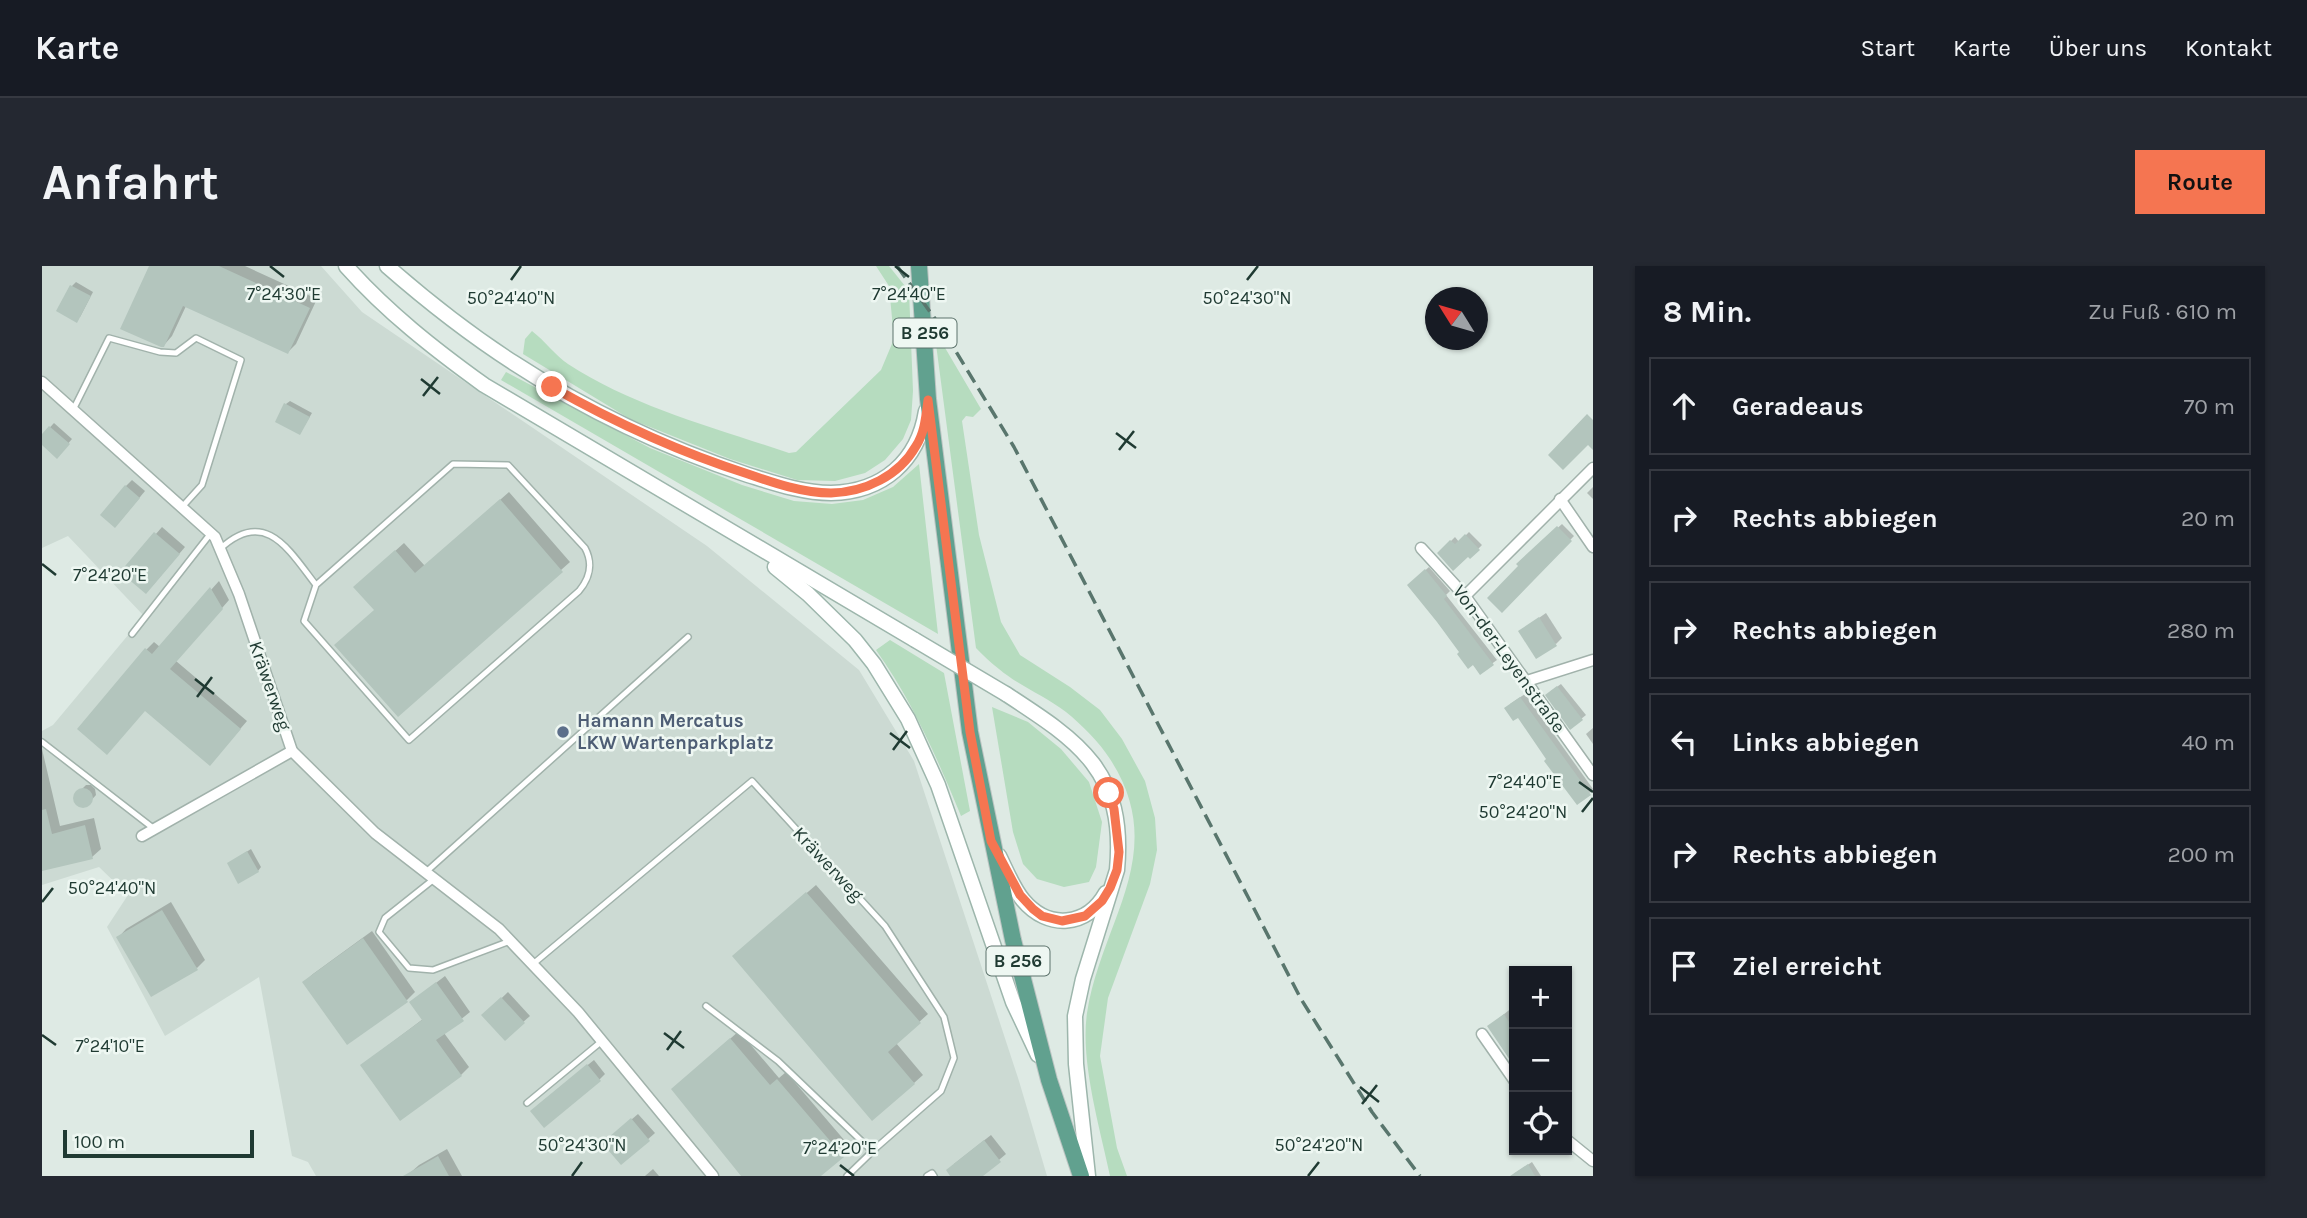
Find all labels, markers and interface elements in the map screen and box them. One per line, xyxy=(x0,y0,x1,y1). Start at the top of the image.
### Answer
text: Karte xyxy=(35,29,119,67)
text: Start xyxy=(1861,34,1915,62)
text: Karte xyxy=(1953,34,2011,62)
text: Über uns xyxy=(2049,34,2147,62)
text: Kontakt xyxy=(2185,34,2272,62)
button: Route xyxy=(2135,150,2265,214)
text: Anfahrt xyxy=(42,154,219,211)
text: 7°24'30"E xyxy=(247,283,321,305)
text: 7°24'40"E xyxy=(872,283,946,305)
text: 50°24'40"N xyxy=(467,287,555,309)
text: 50°24'30"N xyxy=(1202,287,1292,309)
north arrow xyxy=(1425,287,1488,350)
text: 8 Min. xyxy=(1663,294,1751,330)
text: Zu Fuß · 610 m xyxy=(2088,298,2237,325)
road number: B 256 xyxy=(894,318,956,348)
route end xyxy=(536,371,567,402)
icon: ahead xyxy=(1665,387,1703,425)
text: Geradeaus xyxy=(1732,391,1864,422)
text: 70 m xyxy=(2184,393,2235,420)
icon: right xyxy=(1665,499,1703,537)
text: Rechts abbiegen xyxy=(1732,503,1938,534)
text: 20 m xyxy=(2181,505,2235,532)
text: 7°24'20"E xyxy=(73,564,147,586)
street label: Von-der-Leyenstraße xyxy=(1448,581,1570,737)
icon: right xyxy=(1665,611,1703,649)
text: Rechts abbiegen xyxy=(1732,615,1938,646)
text: 280 m xyxy=(2167,617,2235,644)
street label: Kräwerweg xyxy=(244,638,296,734)
place label: Hamann Mercatus LKW Wartenparkplatz xyxy=(577,710,774,754)
icon: left xyxy=(1665,723,1703,761)
marker: Hamann Mercatus LKW Wartenparkplatz xyxy=(555,724,571,740)
text: Links abbiegen xyxy=(1732,727,1920,758)
text: 40 m xyxy=(2182,729,2235,756)
text: 7°24'40"E xyxy=(1488,771,1562,793)
route start xyxy=(1093,777,1124,808)
text: 50°24'20"N xyxy=(1479,801,1567,823)
street label: Kräwerweg xyxy=(788,822,868,906)
icon: right xyxy=(1665,835,1703,873)
text: Rechts abbiegen xyxy=(1732,839,1938,870)
text: 200 m xyxy=(2167,841,2235,868)
text: 50°24'40"N xyxy=(68,877,156,899)
road number: B 256 xyxy=(986,946,1049,976)
icon: arrive xyxy=(1665,947,1703,985)
text: Ziel erreicht xyxy=(1732,951,1882,982)
map controls xyxy=(1509,966,1572,1155)
button: + xyxy=(1509,966,1572,1029)
button: − xyxy=(1509,1029,1572,1092)
text: 7°24'10"E xyxy=(75,1035,145,1057)
button: locate xyxy=(1509,1092,1572,1155)
scale bar xyxy=(63,1127,254,1159)
text: 100 m xyxy=(74,1131,125,1153)
text: 50°24'30"N xyxy=(537,1134,627,1156)
text: 50°24'20"N xyxy=(1275,1134,1363,1156)
text: 7°24'20"E xyxy=(803,1137,877,1159)

